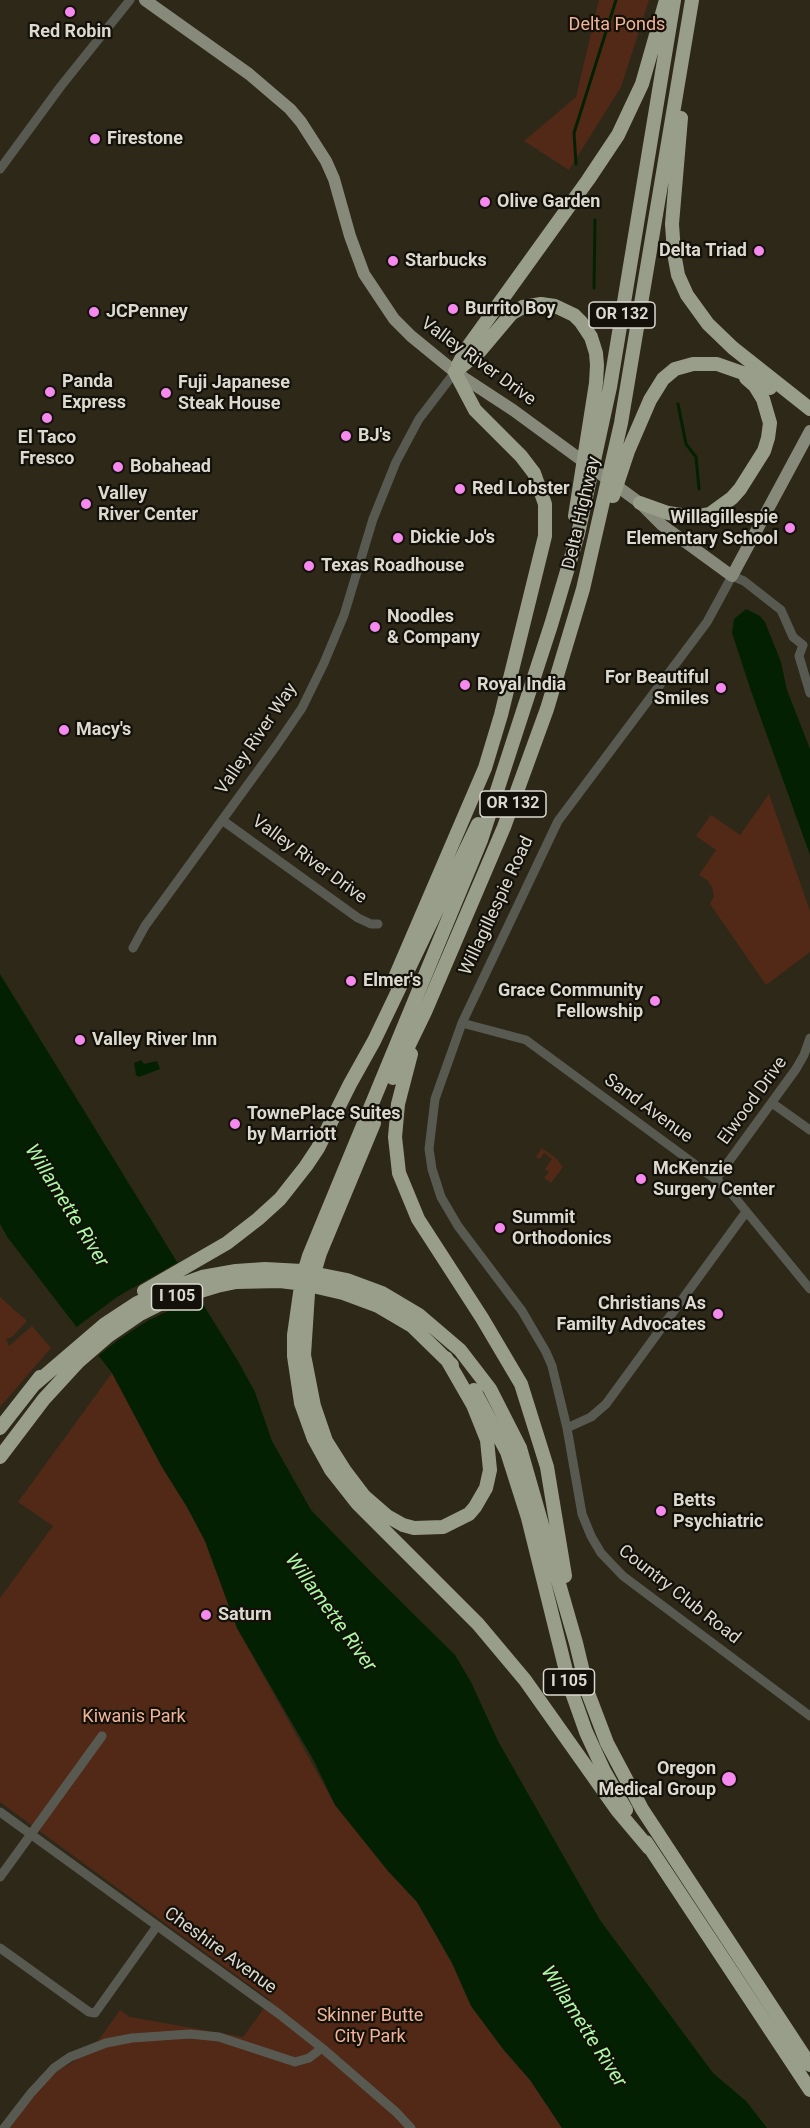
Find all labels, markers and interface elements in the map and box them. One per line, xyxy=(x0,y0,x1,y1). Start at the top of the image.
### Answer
marker: Red Robin xyxy=(63,5,77,19)
park label: Delta Ponds xyxy=(569,14,665,36)
place label: Red Robin xyxy=(29,21,111,43)
place label: Firestone xyxy=(107,128,183,150)
marker: Firestone xyxy=(88,132,102,146)
place label: Olive Garden xyxy=(497,191,600,213)
marker: Olive Garden xyxy=(478,195,492,209)
place label: Delta Triad xyxy=(659,240,747,262)
marker: Delta Triad xyxy=(752,244,766,258)
place label: Starbucks xyxy=(405,250,487,272)
marker: Starbucks xyxy=(386,254,400,268)
place label: Burrito Boy xyxy=(465,298,556,320)
place label: JCPenney xyxy=(106,301,188,323)
marker: Burrito Boy xyxy=(446,302,460,316)
road number: OR 132 xyxy=(589,302,655,328)
marker: JCPenney xyxy=(87,305,101,319)
street label: Valley River Drive xyxy=(416,313,540,411)
place label: Panda Express xyxy=(62,371,126,413)
place label: Fuji Japanese Steak House xyxy=(178,372,290,415)
marker: Panda Express xyxy=(43,385,57,399)
marker: Fuji Japanese Steak House xyxy=(159,386,173,400)
marker: El Taco Fresco xyxy=(40,411,54,425)
place label: BJ's xyxy=(358,425,391,447)
place label: El Taco Fresco xyxy=(18,427,76,470)
marker: BJ's xyxy=(339,429,353,443)
street label: Delta Highway xyxy=(559,455,605,571)
place label: Bobahead xyxy=(130,456,211,478)
marker: Bobahead xyxy=(111,460,125,474)
place label: Red Lobster xyxy=(472,478,570,500)
marker: Red Lobster xyxy=(453,482,467,496)
place label: Valley River Center xyxy=(98,483,198,526)
marker: Valley River Center xyxy=(79,497,93,511)
place label: Willagillespie Elementary School xyxy=(626,507,778,550)
marker: Willagillespie Elementary School xyxy=(783,521,797,535)
place label: Dickie Jo's xyxy=(410,527,495,549)
marker: Dickie Jo's xyxy=(391,531,405,545)
place label: Texas Roadhouse xyxy=(321,555,464,577)
marker: Texas Roadhouse xyxy=(302,559,316,573)
place label: Noodles & Company xyxy=(387,606,480,648)
marker: Noodles & Company xyxy=(368,620,382,634)
place label: For Beautiful Smiles xyxy=(605,667,709,710)
place label: Royal India xyxy=(477,674,566,696)
marker: Royal India xyxy=(458,678,472,692)
street label: Valley River Way xyxy=(212,679,302,799)
marker: For Beautiful Smiles xyxy=(714,681,728,695)
place label: Macy's xyxy=(76,719,131,741)
marker: Macy's xyxy=(57,723,71,737)
road number: OR 132 xyxy=(480,791,546,817)
street label: Valley River Drive xyxy=(247,811,371,909)
street label: Willagillespie Road xyxy=(455,833,539,979)
place label: Elmer's xyxy=(363,970,421,992)
marker: Elmer's xyxy=(344,974,358,988)
place label: Grace Community Fellowship xyxy=(498,980,643,1022)
marker: Grace Community Fellowship xyxy=(648,994,662,1008)
place label: Valley River Inn xyxy=(92,1029,217,1051)
marker: Valley River Inn xyxy=(73,1033,87,1047)
street label: Elwood Drive xyxy=(714,1053,792,1149)
street label: Sand Avenue xyxy=(600,1070,696,1148)
place label: TownePlace Suites by Marriott xyxy=(247,1103,400,1146)
marker: TownePlace Suites by Marriott xyxy=(228,1117,242,1131)
water label: Willamette River xyxy=(19,1140,113,1272)
place label: McKenzie Surgery Center xyxy=(653,1158,775,1200)
marker: McKenzie Surgery Center xyxy=(634,1172,648,1186)
place label: Summit Orthodonics xyxy=(512,1207,612,1250)
marker: Summit Orthodonics xyxy=(493,1221,507,1235)
road number: I 105 xyxy=(152,1284,202,1310)
place label: Christians As Familty Advocates xyxy=(557,1293,706,1336)
marker: Christians As Familty Advocates xyxy=(711,1307,725,1321)
place label: Betts Psychiatric xyxy=(673,1490,763,1532)
marker: Betts Psychiatric xyxy=(654,1504,668,1518)
street label: Country Club Road xyxy=(614,1541,744,1649)
water label: Willamette River xyxy=(279,1549,381,1677)
place label: Saturn xyxy=(218,1604,272,1626)
marker: Saturn xyxy=(199,1608,213,1622)
road number: I 105 xyxy=(544,1669,594,1695)
park label: Kiwanis Park xyxy=(82,1706,186,1728)
place label: Oregon Medical Group xyxy=(598,1758,716,1800)
marker: Oregon Medical Group xyxy=(720,1770,738,1788)
street label: Cheshire Avenue xyxy=(160,1903,280,1999)
water label: Willamette River xyxy=(535,1962,631,2092)
park label: Skinner Butte City Park xyxy=(317,2005,423,2048)

